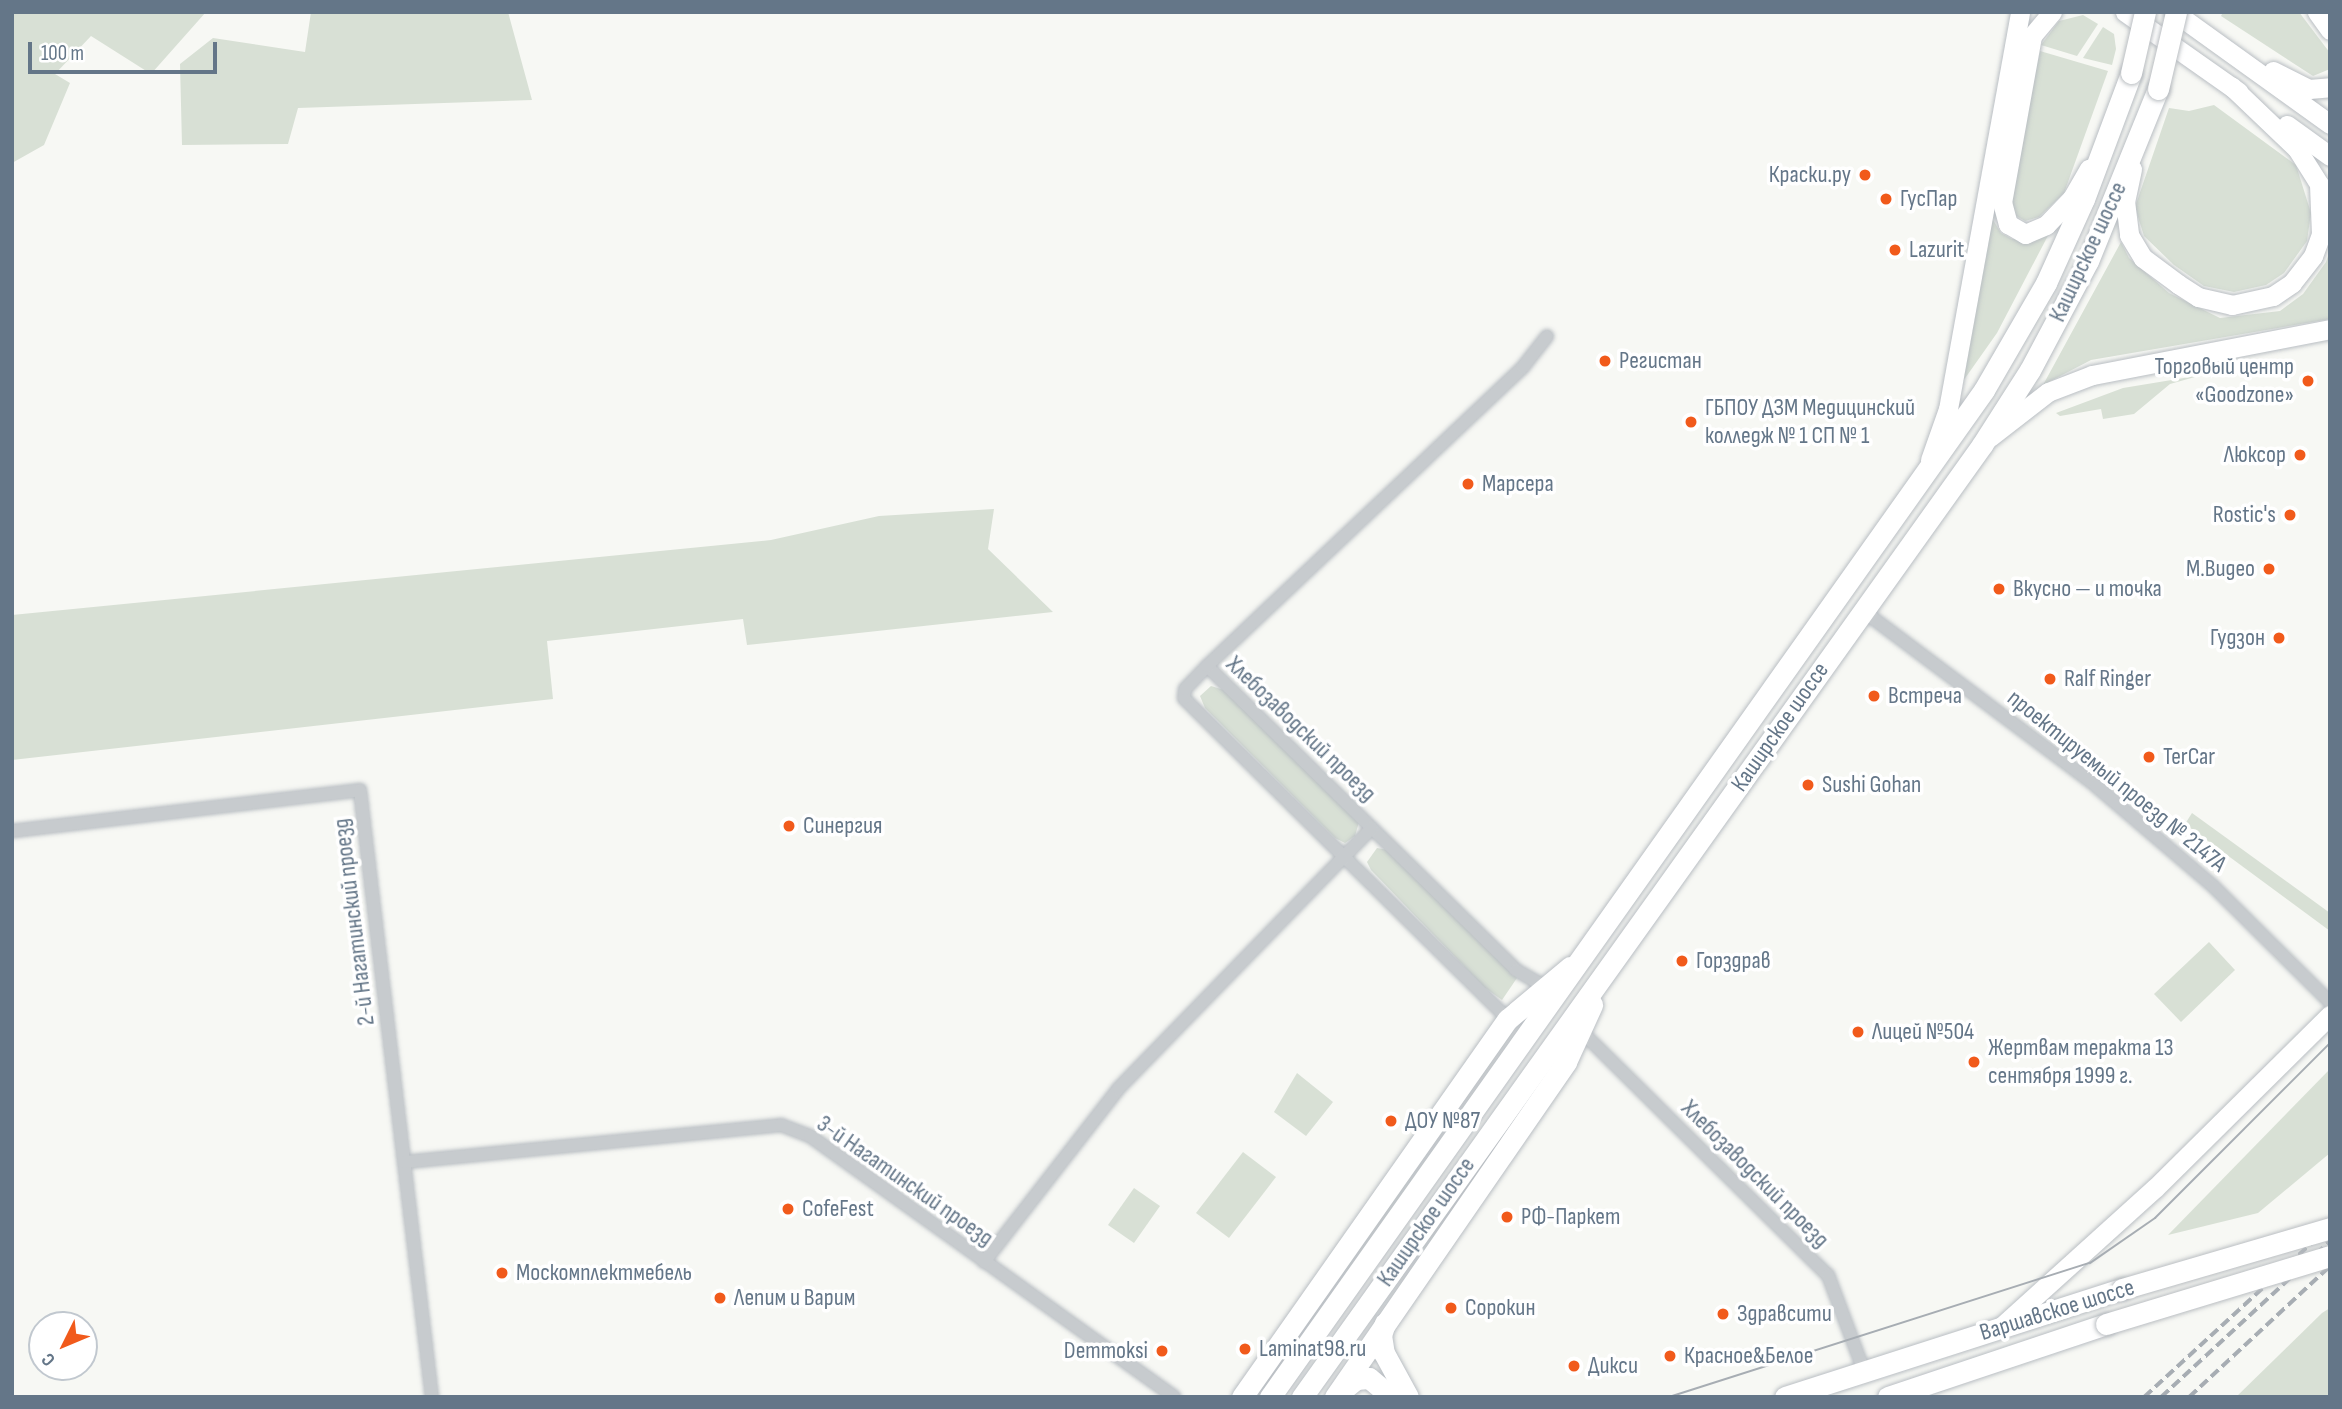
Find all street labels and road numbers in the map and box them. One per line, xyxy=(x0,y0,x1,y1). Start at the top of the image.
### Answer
street label: Каширское шоссе xyxy=(2043,178,2133,326)
street label: Хлебозаводский проезд xyxy=(1220,650,1382,808)
street label: Каширское шоссе xyxy=(1725,657,1835,797)
street label: проектируемый проезд № 2147А xyxy=(2002,684,2232,878)
street label: 2-й Нагатинский проезд xyxy=(327,817,381,1027)
street label: Хлебозаводский проезд xyxy=(1675,1094,1835,1254)
street label: 3-й Нагатинский проезд xyxy=(811,1109,999,1253)
street label: Каширское шоссе xyxy=(1371,1152,1481,1292)
street label: Варшавское шоссе xyxy=(1976,1273,2138,1347)

